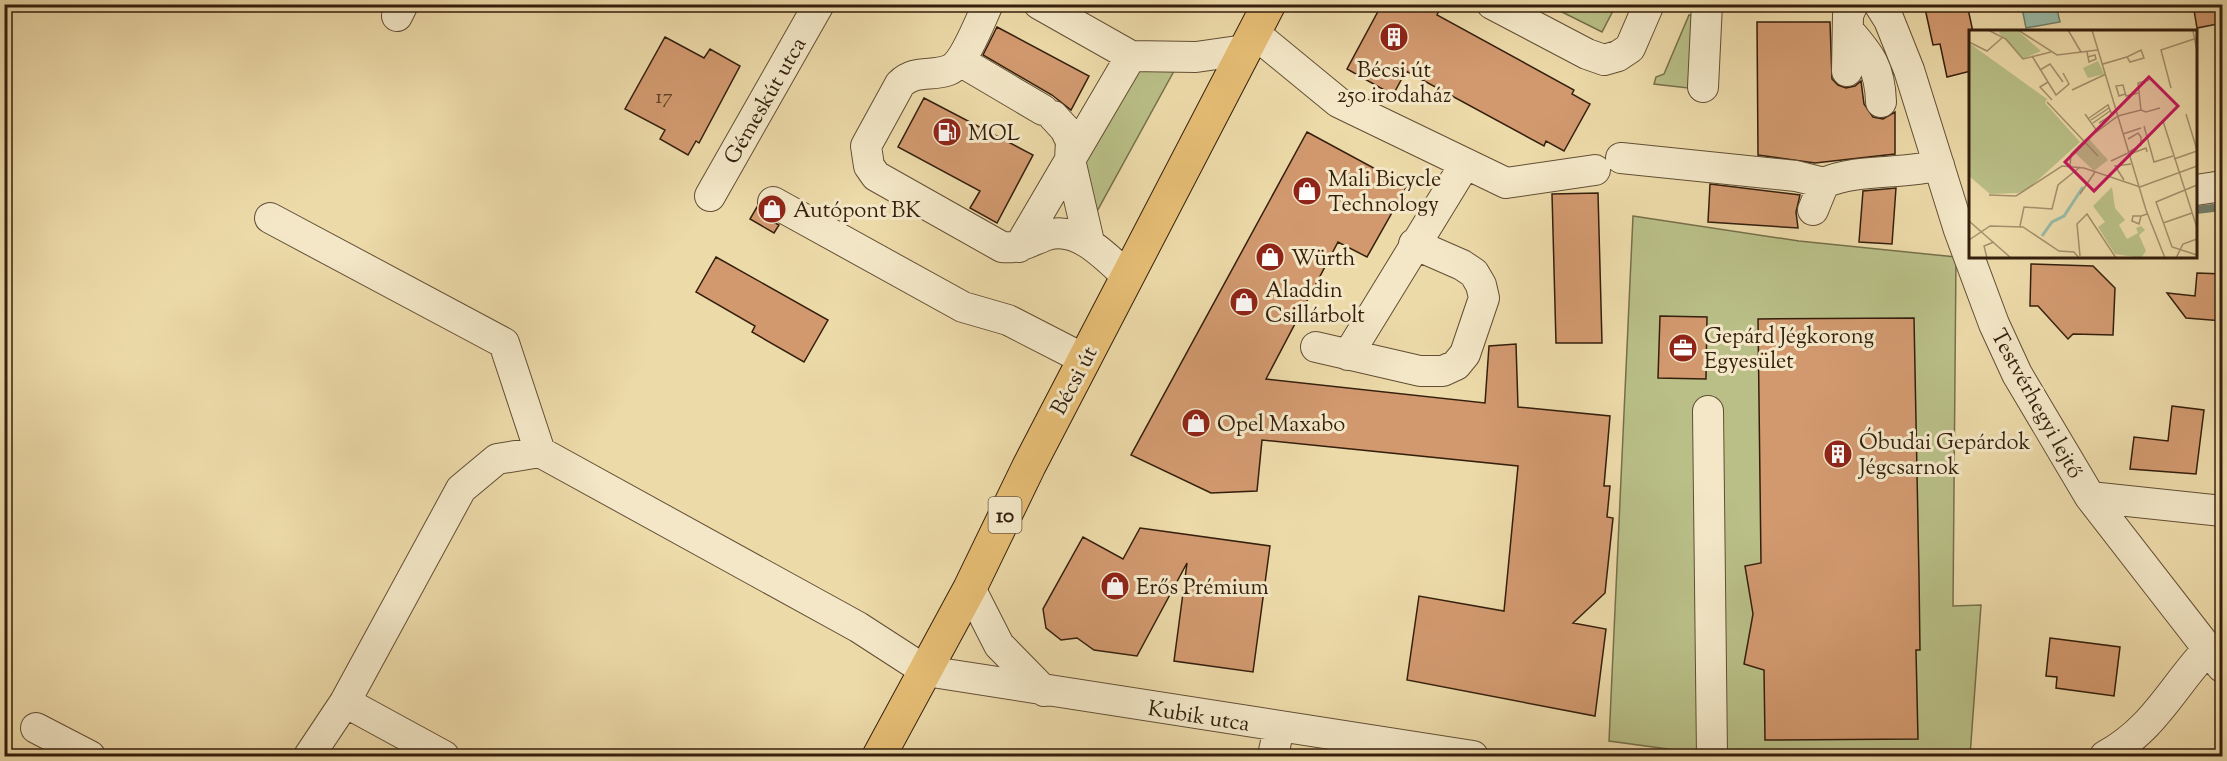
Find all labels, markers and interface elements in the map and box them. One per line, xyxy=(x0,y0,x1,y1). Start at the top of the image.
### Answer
building icon: Bécsi út 250 irodaház xyxy=(1378,21,1410,53)
inset map xyxy=(1969,30,2197,258)
street label: Gémeskút utca xyxy=(717,32,816,171)
place label: Bécsi út 250 irodaház xyxy=(1337,56,1451,113)
house number: 17 xyxy=(656,84,672,113)
fuel station icon: MOL xyxy=(931,116,963,148)
place label: MOL xyxy=(968,119,1020,151)
place label: Mali Bicycle Technology xyxy=(1328,165,1441,222)
shop icon: Mali Bicycle Technology xyxy=(1291,175,1323,207)
shop icon: Autópont BK xyxy=(756,193,788,225)
place label: Autópont BK xyxy=(793,196,921,228)
shop icon: Würth xyxy=(1254,241,1286,273)
place label: Würth xyxy=(1291,244,1356,276)
place label: Aladdin Csillárbolt xyxy=(1265,276,1365,333)
shop icon: Aladdin Csillárbolt xyxy=(1228,286,1260,318)
place label: Gepárd Jégkorong Egyesület xyxy=(1704,322,1874,379)
street label: Testvérhegyi lejtő xyxy=(1981,324,2090,485)
office icon: Gepárd Jégkorong Egyesület xyxy=(1667,332,1699,364)
street label: Bécsi út xyxy=(1044,341,1107,422)
shop icon: Opel Maxabo xyxy=(1180,407,1212,439)
place label: Opel Maxabo xyxy=(1217,410,1345,442)
place label: Óbudai Gepárdok Jégcsarnok xyxy=(1858,427,2030,485)
building icon: Óbudai Gepárdok Jégcsarnok xyxy=(1822,438,1854,470)
road number: 10 xyxy=(988,497,1022,533)
shop icon: Erős Prémium xyxy=(1099,570,1131,602)
place label: Erős Prémium xyxy=(1136,573,1269,605)
street label: Kubik utca xyxy=(1145,694,1252,742)

